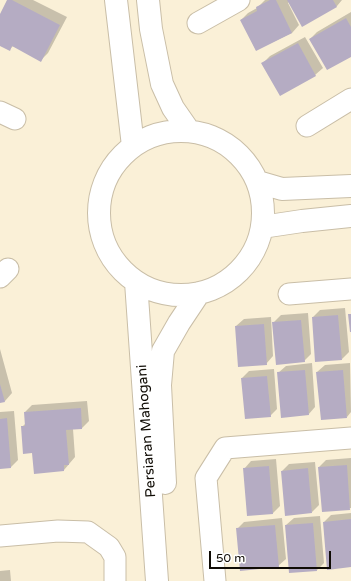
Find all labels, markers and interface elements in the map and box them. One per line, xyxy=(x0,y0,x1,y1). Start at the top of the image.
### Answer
street label: Persiaran Mahogani xyxy=(134,364,160,498)
scale bar xyxy=(211,543,333,569)
text: 50 m xyxy=(216,551,245,565)

